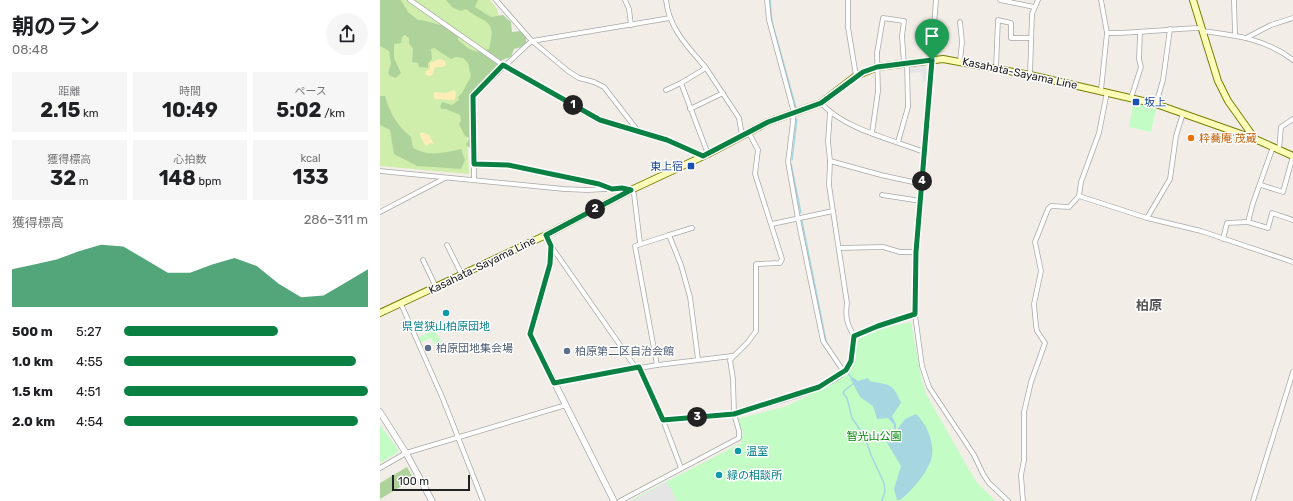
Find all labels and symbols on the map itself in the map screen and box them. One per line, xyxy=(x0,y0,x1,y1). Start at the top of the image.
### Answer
pin xyxy=(915,19,949,60)
street label: Kasahata-Sayama Line xyxy=(961,55,1079,92)
pin: 1 xyxy=(563,95,583,115)
place label: 坂上 xyxy=(1144,96,1166,109)
marker: 坂上 xyxy=(1131,97,1141,107)
place label: 粋蕎庵 茂蔵 xyxy=(1199,132,1257,145)
marker: 粋蕎庵 茂蔵 xyxy=(1186,133,1196,143)
place label: 東上宿 xyxy=(650,160,683,173)
marker: 東上宿 xyxy=(686,161,696,171)
pin: 4 xyxy=(912,171,932,191)
pin: 2 xyxy=(585,199,605,219)
street label: Kasahata-Sayama Line xyxy=(427,234,538,297)
district label: 柏原 xyxy=(1136,298,1162,313)
marker: 県営狭山柏原団地 xyxy=(441,308,451,318)
place label: 県営狭山柏原団地 xyxy=(402,320,490,333)
place label: 柏原団地集会場 xyxy=(436,342,513,355)
marker: 柏原団地集会場 xyxy=(423,343,433,353)
place label: 柏原第二区自治会館 xyxy=(575,345,674,358)
marker: 柏原第二区自治会館 xyxy=(562,346,572,356)
pin: 3 xyxy=(687,407,707,427)
park label: 智光山公園 xyxy=(847,430,902,443)
place label: 温室 xyxy=(746,445,768,458)
marker: 温室 xyxy=(733,446,743,456)
place label: 緑の相談所 xyxy=(727,469,783,482)
marker: 緑の相談所 xyxy=(714,470,724,480)
scale bar xyxy=(392,473,470,492)

